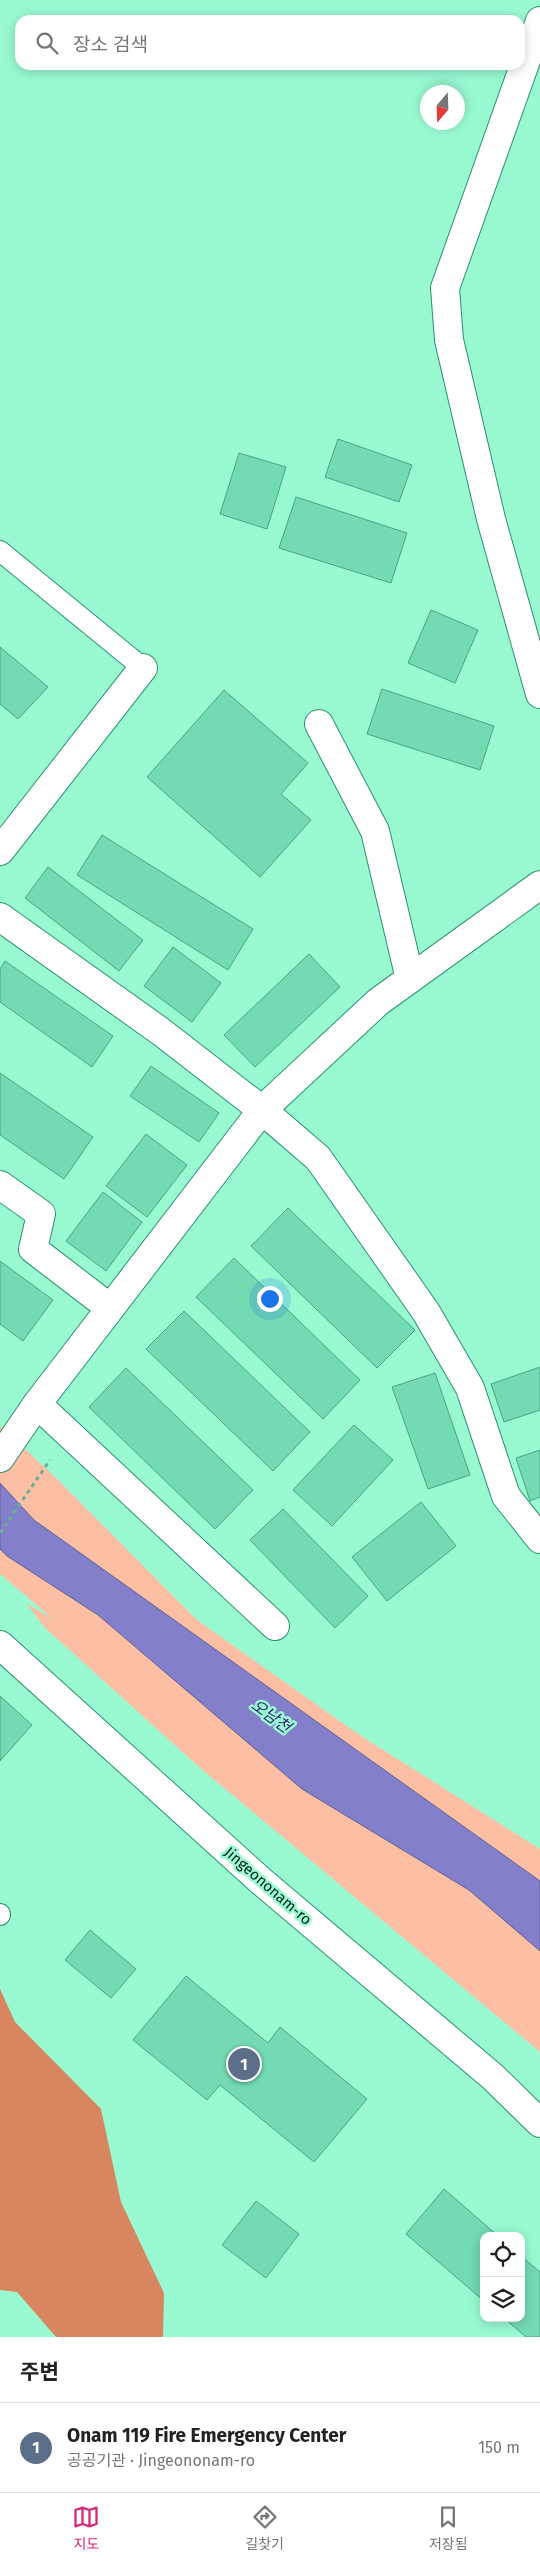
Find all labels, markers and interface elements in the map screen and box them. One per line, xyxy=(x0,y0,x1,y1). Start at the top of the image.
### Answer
search box xyxy=(15,15,525,70)
icon: search xyxy=(33,29,61,57)
text: 장소 검색 xyxy=(73,33,148,56)
north arrow xyxy=(420,85,465,130)
your location xyxy=(257,1286,283,1312)
water label: 오남천 xyxy=(248,1695,296,1738)
street label: Jingeononam-ro xyxy=(221,1843,315,1929)
pin: 1 xyxy=(228,2045,260,2083)
map controls xyxy=(480,2232,525,2322)
button: locate xyxy=(480,2232,525,2277)
button: layers xyxy=(480,2277,525,2322)
text: 주변 xyxy=(20,2359,59,2385)
text: Onam 119 Fire Emergency Center xyxy=(67,2424,346,2447)
text: 1 xyxy=(32,2438,40,2457)
text: 150 m xyxy=(478,2438,520,2457)
text: 공공기관 · Jingeononam-ro xyxy=(67,2451,255,2470)
tab: 지도 xyxy=(72,2503,100,2553)
tab: 길찾기 xyxy=(245,2503,284,2553)
tab: 저장됨 xyxy=(429,2503,468,2553)

